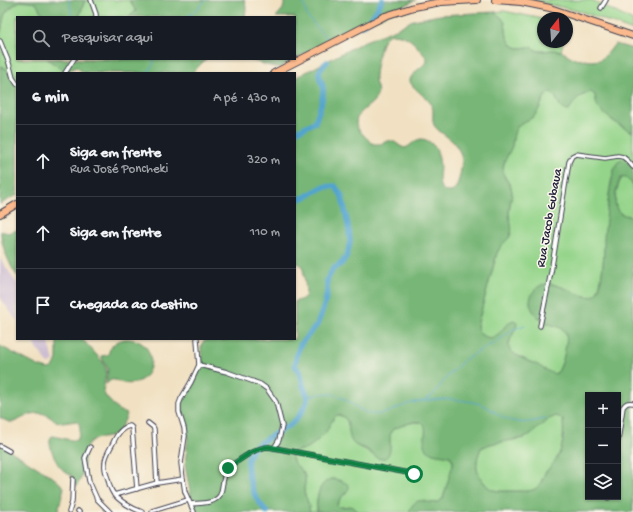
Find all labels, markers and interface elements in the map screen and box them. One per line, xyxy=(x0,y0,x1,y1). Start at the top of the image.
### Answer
north arrow xyxy=(537,12,573,48)
search box xyxy=(16,16,296,60)
icon: search xyxy=(30,27,52,49)
text: Pesquisar aqui xyxy=(62,29,153,47)
text: 6 min xyxy=(32,88,68,108)
text: A pé · 430 m xyxy=(213,91,280,106)
text: Siga em frente xyxy=(70,144,161,162)
icon: ahead xyxy=(32,150,54,172)
text: 320 m xyxy=(247,153,280,168)
text: Rua José Poncheki xyxy=(70,162,168,177)
street label: Rua Jacob Gubaua xyxy=(534,167,566,269)
icon: ahead xyxy=(32,222,54,244)
text: Siga em frente xyxy=(70,224,161,242)
text: 110 m xyxy=(250,225,280,240)
icon: arrive xyxy=(32,294,54,316)
text: Chegada ao destino xyxy=(70,296,197,314)
map controls xyxy=(585,392,621,500)
button: + xyxy=(585,392,621,428)
button: − xyxy=(585,428,621,464)
route end xyxy=(219,459,237,477)
button: layers xyxy=(585,464,621,500)
route start xyxy=(405,465,423,483)

